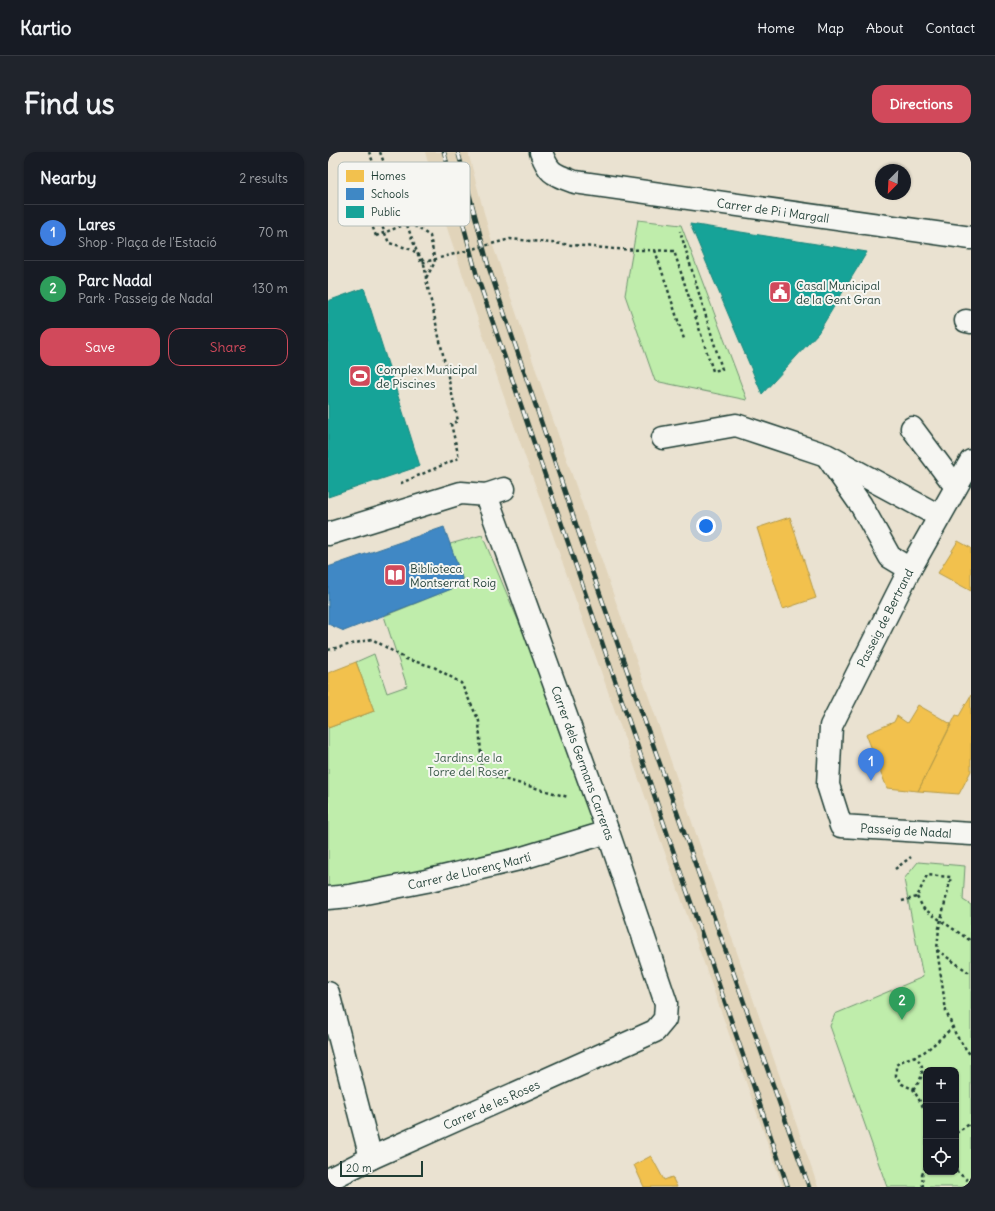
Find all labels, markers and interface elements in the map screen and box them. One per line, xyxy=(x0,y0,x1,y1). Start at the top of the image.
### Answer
text: Kartio xyxy=(20,16,72,40)
text: Home xyxy=(757,19,795,37)
text: Map xyxy=(817,19,844,37)
text: About xyxy=(866,19,904,37)
text: Contact xyxy=(926,19,975,37)
button: Directions xyxy=(872,85,971,123)
text: Find us xyxy=(24,86,115,122)
legend xyxy=(338,162,470,226)
north arrow xyxy=(875,164,911,200)
text: Nearby xyxy=(40,167,96,189)
text: Homes xyxy=(371,169,406,183)
text: 2 results xyxy=(239,170,288,187)
text: Schools xyxy=(371,187,409,201)
street label: Carrer de Pi i Margall xyxy=(716,195,830,225)
text: Public xyxy=(371,205,401,219)
text: Lares xyxy=(78,215,115,234)
text: 1 xyxy=(50,224,56,241)
text: 70 m xyxy=(259,224,288,241)
text: Shop · Plaça de l'Estació xyxy=(78,234,217,251)
text: Parc Nadal xyxy=(78,271,152,290)
place label: Casal Municipal de la Gent Gran xyxy=(796,278,881,307)
public building icon: Casal Municipal de la Gent Gran xyxy=(767,279,793,305)
text: 2 xyxy=(49,280,57,297)
text: 130 m xyxy=(252,280,288,297)
text: Park · Passeig de Nadal xyxy=(78,290,213,307)
button: Save xyxy=(40,328,160,366)
button: Share xyxy=(168,328,288,366)
place label: Complex Municipal de Piscines xyxy=(376,362,477,391)
sports icon: Complex Municipal de Piscines xyxy=(347,363,373,389)
your location xyxy=(696,516,716,536)
place label: Biblioteca Montserrat Roig xyxy=(410,561,496,590)
library icon: Biblioteca Montserrat Roig xyxy=(382,562,408,588)
street label: Passeig de Bertrand xyxy=(854,566,916,670)
street label: Carrer dels Germans Carreras xyxy=(548,684,618,842)
pin: 1 xyxy=(858,748,884,781)
park label: Jardins de la Torre del Roser xyxy=(427,750,509,779)
street label: Passeig de Nadal xyxy=(860,820,952,840)
street label: Carrer de Llorenç Martí xyxy=(406,848,533,892)
pin: 2 xyxy=(889,987,915,1020)
map controls xyxy=(923,1067,959,1175)
button: + xyxy=(923,1067,959,1103)
street label: Carrer de les Roses xyxy=(441,1076,542,1132)
button: − xyxy=(923,1103,959,1139)
button: locate xyxy=(923,1139,959,1175)
scale bar xyxy=(340,1159,423,1178)
text: 20 m xyxy=(346,1161,372,1175)

